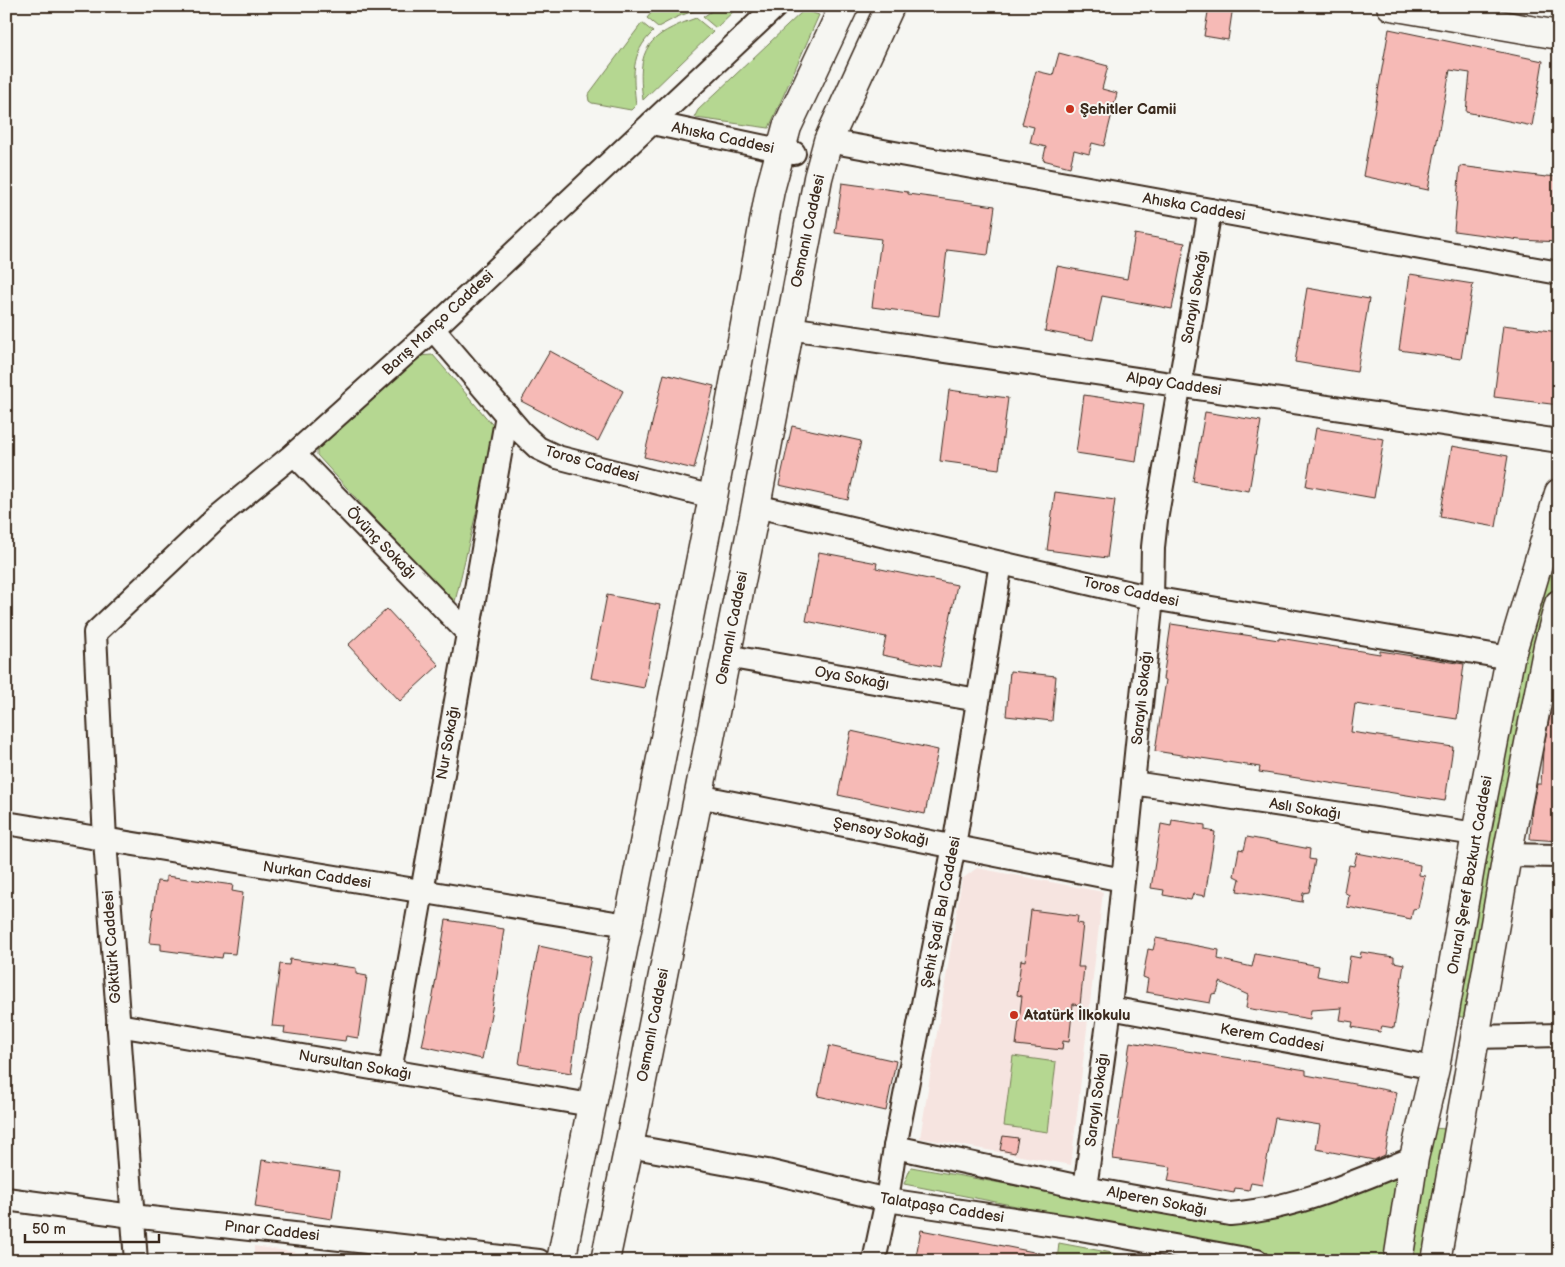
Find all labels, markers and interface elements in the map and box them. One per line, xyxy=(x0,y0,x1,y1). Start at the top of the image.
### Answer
place label: Şehitler Camii xyxy=(1080,100,1176,119)
marker: Şehitler Camii xyxy=(1064,103,1076,115)
street label: Ahıska Caddesi xyxy=(670,118,776,158)
street label: Osmanlı Caddesi xyxy=(787,173,829,289)
street label: Ahıska Caddesi xyxy=(1141,189,1247,225)
street label: Saraylı Sokağı xyxy=(1177,249,1213,345)
street label: Barış Manço Caddesi xyxy=(378,266,498,380)
street label: Alpay Caddesi xyxy=(1125,368,1223,400)
street label: Toros Caddesi xyxy=(543,441,641,487)
street label: Övünç Sokağı xyxy=(342,503,420,583)
street label: Osmanlı Caddesi xyxy=(712,570,752,686)
street label: Toros Caddesi xyxy=(1081,573,1181,611)
street label: Saraylı Sokağı xyxy=(1128,650,1156,746)
street label: Oya Sokağı xyxy=(813,662,891,694)
street label: Nur Sokağı xyxy=(432,705,464,781)
street label: Onural Şeref Bozkurt Caddesi xyxy=(1443,774,1497,976)
street label: Aslı Sokağı xyxy=(1268,794,1342,824)
street label: Şensoy Sokağı xyxy=(832,813,930,851)
street label: Şehit Şadi Bal Caddesi xyxy=(917,835,965,989)
street label: Nurkan Caddesi xyxy=(262,857,372,893)
street label: Göktürk Caddesi xyxy=(99,890,125,1004)
street label: Osmanlı Caddesi xyxy=(633,967,673,1083)
place label: Atatürk İlkokulu xyxy=(1023,1005,1130,1025)
marker: Atatürk İlkokulu xyxy=(1008,1009,1020,1021)
street label: Kerem Caddesi xyxy=(1219,1020,1325,1056)
street label: Nursultan Sokağı xyxy=(297,1046,413,1084)
street label: Saraylı Sokağı xyxy=(1081,1052,1113,1148)
street label: Alperen Sokağı xyxy=(1105,1182,1209,1220)
street label: Talatpaşa Caddesi xyxy=(878,1189,1006,1227)
scale bar xyxy=(25,1212,159,1244)
street label: Pınar Caddesi xyxy=(223,1217,321,1245)
text: 50 m xyxy=(32,1220,66,1239)

